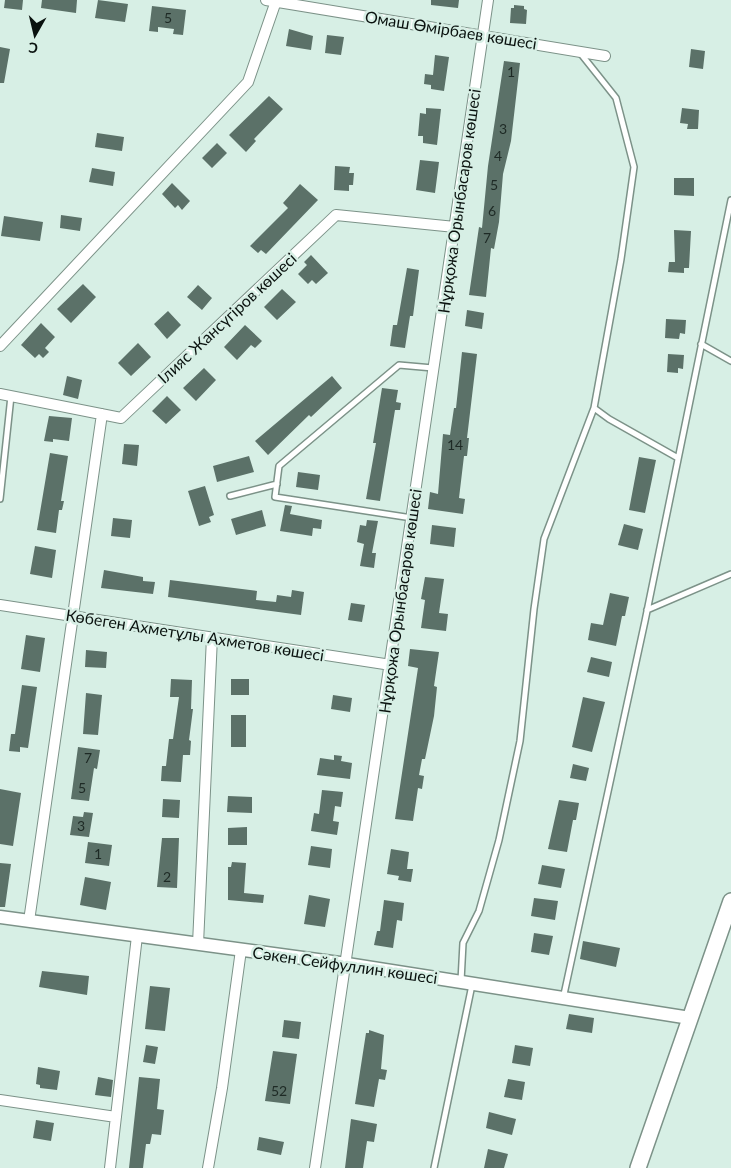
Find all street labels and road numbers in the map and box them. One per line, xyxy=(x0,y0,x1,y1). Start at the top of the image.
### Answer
street label: Омаш Өмірбаев көшесі xyxy=(364,7,538,52)
street label: Нұрқожа Орынбасаров көшесі xyxy=(433,87,484,315)
street label: Ілияс Жансүгіров көшесі xyxy=(153,248,300,387)
street label: Нұрқожа Орынбасаров көшесі xyxy=(374,487,425,715)
street label: Көбеген Ахметұлы Ахметов көшесі xyxy=(65,605,326,664)
street label: Сәкен Сейфуллин көшесі xyxy=(251,942,439,987)

